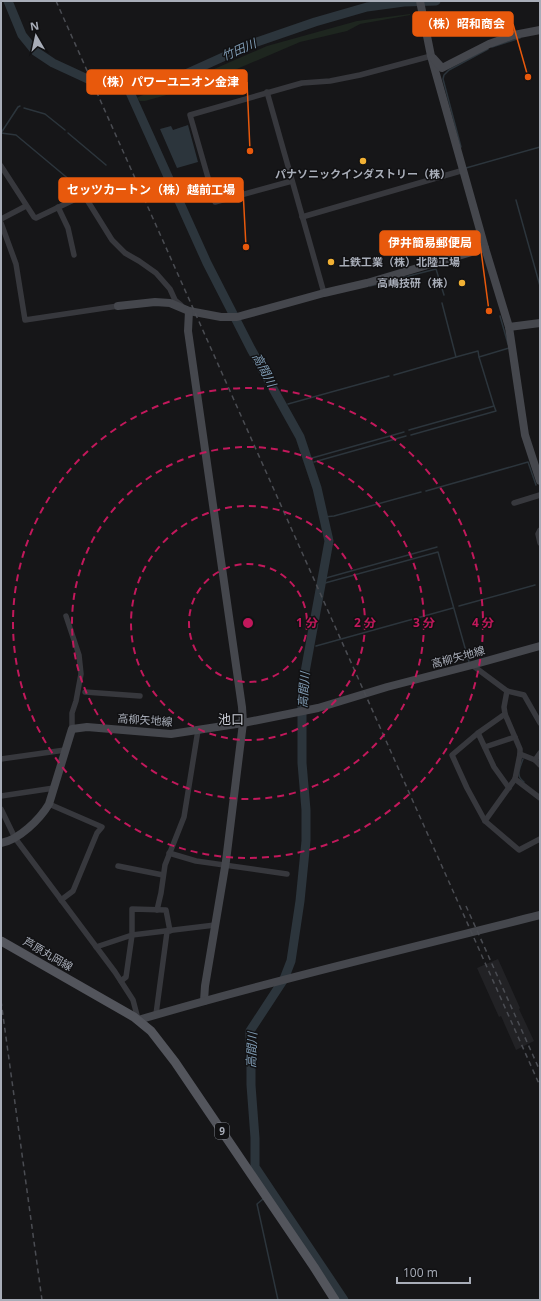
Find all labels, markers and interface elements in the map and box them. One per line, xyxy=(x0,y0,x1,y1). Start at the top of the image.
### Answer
callout: （株）昭和商会 xyxy=(413,12,513,36)
text: （株）昭和商会 xyxy=(421,15,505,32)
north arrow xyxy=(16,16,56,56)
text: N xyxy=(29,18,40,34)
water label: 竹田川 xyxy=(219,34,261,64)
callout: （株）パワーユニオン金津 xyxy=(87,70,247,94)
text: （株）パワーユニオン金津 xyxy=(95,73,239,90)
marker: パナソニックインダストリー（株） xyxy=(358,156,368,166)
place label: パナソニックインダストリー（株） xyxy=(275,166,451,181)
callout: セッツカートン（株）越前工場 xyxy=(59,178,243,202)
text: セッツカートン（株）越前工場 xyxy=(67,181,235,198)
callout: 伊井簡易郵便局 xyxy=(380,231,480,255)
text: 伊井簡易郵便局 xyxy=(388,234,472,251)
place label: 上鉄工業（株）北陸工場 xyxy=(339,254,460,269)
marker: 上鉄工業（株）北陸工場 xyxy=(326,257,336,267)
place label: 高嶋技研（株） xyxy=(377,275,454,290)
marker: 高嶋技研（株） xyxy=(457,278,467,288)
water label: 高間川 xyxy=(248,350,281,391)
text: 1 分 xyxy=(296,614,318,631)
text: 2 分 xyxy=(354,614,376,631)
text: 3 分 xyxy=(413,614,435,631)
text: 4 分 xyxy=(472,614,494,631)
centre of rings xyxy=(241,616,255,630)
street label: 高柳矢地線 xyxy=(429,642,486,671)
water label: 高間川 xyxy=(294,669,313,709)
street label: 高柳矢地線 xyxy=(117,710,173,729)
district label: 池口 xyxy=(218,710,244,728)
street label: 芦原丸岡線 xyxy=(21,933,76,974)
water label: 高間川 xyxy=(242,1030,261,1068)
road number: 9 xyxy=(215,1123,229,1139)
scale bar xyxy=(397,1259,470,1285)
text: 100 m xyxy=(403,1264,438,1281)

